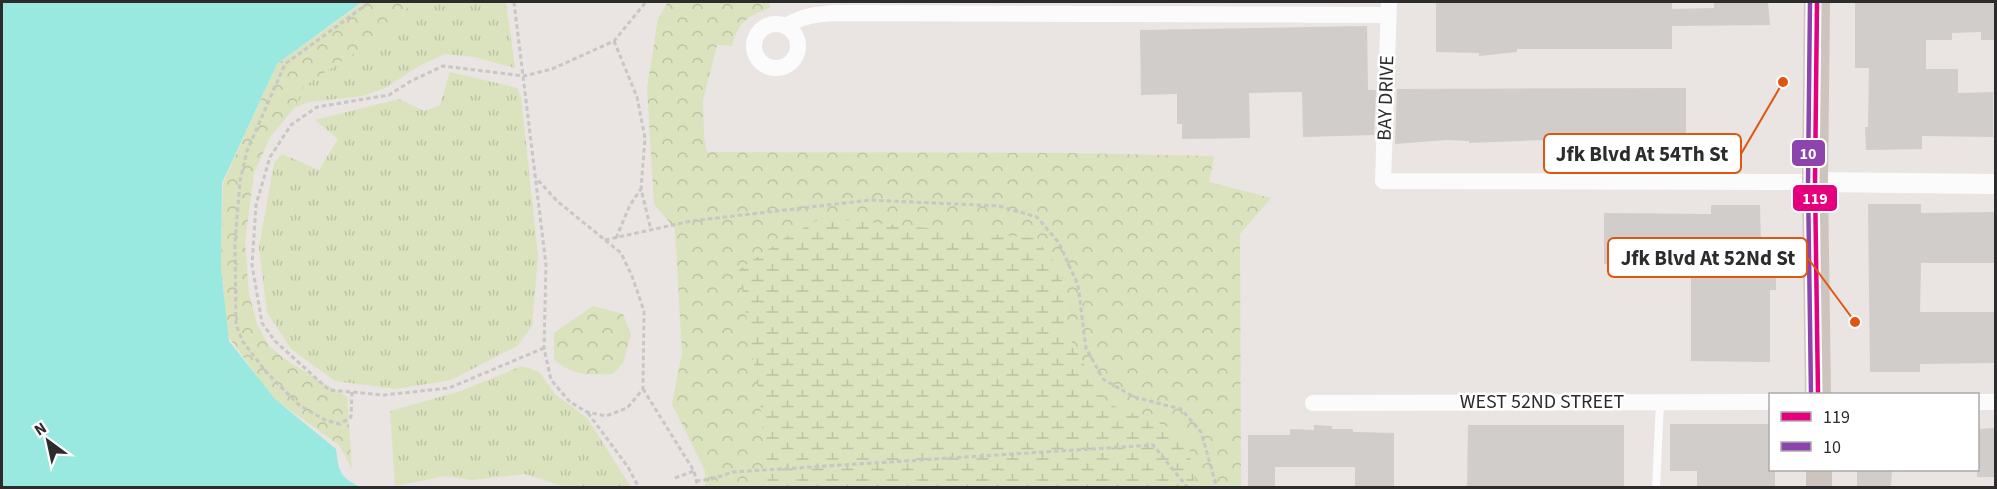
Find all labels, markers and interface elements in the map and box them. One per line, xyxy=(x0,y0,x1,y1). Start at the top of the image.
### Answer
street label: BAY DRIVE xyxy=(1371,55,1401,141)
callout: Jfk Blvd At 54Th St xyxy=(1544,134,1741,173)
text: Jfk Blvd At 54Th St xyxy=(1556,139,1728,169)
line badge: 10 xyxy=(1791,139,1826,167)
text: 10 xyxy=(1800,143,1816,165)
line badge: 119 xyxy=(1792,184,1838,212)
text: 119 xyxy=(1802,188,1828,210)
callout: Jfk Blvd At 52Nd St xyxy=(1608,238,1807,277)
text: Jfk Blvd At 52Nd St xyxy=(1621,243,1795,273)
street label: WEST 52ND STREET xyxy=(1460,388,1625,416)
legend xyxy=(1769,393,1979,471)
text: 119 xyxy=(1823,405,1850,430)
north arrow xyxy=(18,411,78,471)
text: N xyxy=(30,417,51,441)
text: 10 xyxy=(1823,435,1841,460)

